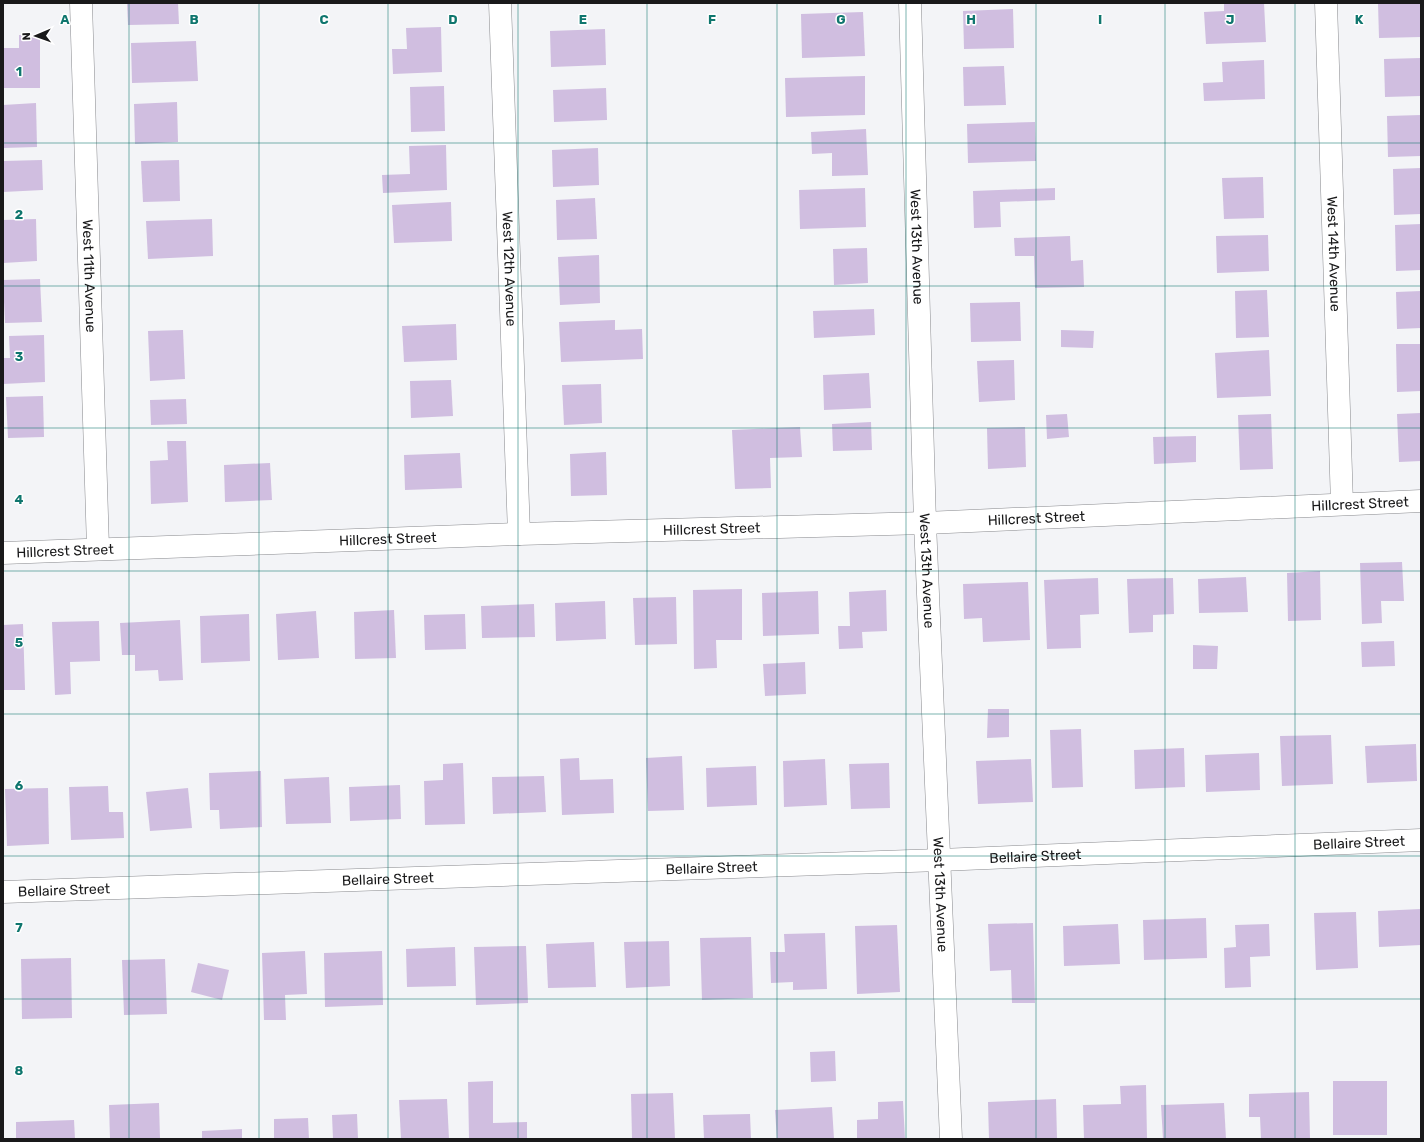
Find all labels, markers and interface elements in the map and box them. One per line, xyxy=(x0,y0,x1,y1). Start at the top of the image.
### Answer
text: A xyxy=(60,12,70,27)
text: B xyxy=(189,12,199,27)
text: C xyxy=(319,12,329,27)
text: D xyxy=(448,12,458,27)
text: E xyxy=(579,12,587,27)
text: F xyxy=(708,12,716,27)
text: G xyxy=(836,12,846,27)
text: H xyxy=(966,12,976,27)
text: I xyxy=(1098,12,1102,27)
text: J xyxy=(1226,12,1234,27)
text: K xyxy=(1355,12,1364,27)
north arrow xyxy=(16,16,56,56)
text: N xyxy=(20,32,33,41)
text: 1 xyxy=(16,64,22,79)
street label: West 13th Avenue xyxy=(906,189,927,305)
street label: West 14th Avenue xyxy=(1323,196,1344,312)
text: 2 xyxy=(15,207,23,222)
street label: West 12th Avenue xyxy=(498,211,520,327)
street label: West 11th Avenue xyxy=(79,219,99,333)
text: 3 xyxy=(15,349,24,364)
text: 4 xyxy=(15,492,24,507)
street label: Hillcrest Street xyxy=(1311,494,1410,515)
street label: Hillcrest Street xyxy=(987,508,1086,529)
street label: West 13th Avenue xyxy=(916,513,937,629)
street label: Hillcrest Street xyxy=(663,519,761,539)
street label: Hillcrest Street xyxy=(339,529,437,550)
street label: Hillcrest Street xyxy=(16,541,115,562)
text: 5 xyxy=(15,635,23,650)
text: 6 xyxy=(15,778,24,793)
street label: Bellaire Street xyxy=(1313,833,1406,853)
street label: West 13th Avenue xyxy=(929,836,951,953)
street label: Bellaire Street xyxy=(989,846,1082,867)
street label: Bellaire Street xyxy=(665,858,758,878)
street label: Bellaire Street xyxy=(341,869,435,889)
street label: Bellaire Street xyxy=(18,880,111,900)
text: 7 xyxy=(15,920,23,935)
text: 8 xyxy=(15,1063,24,1078)

